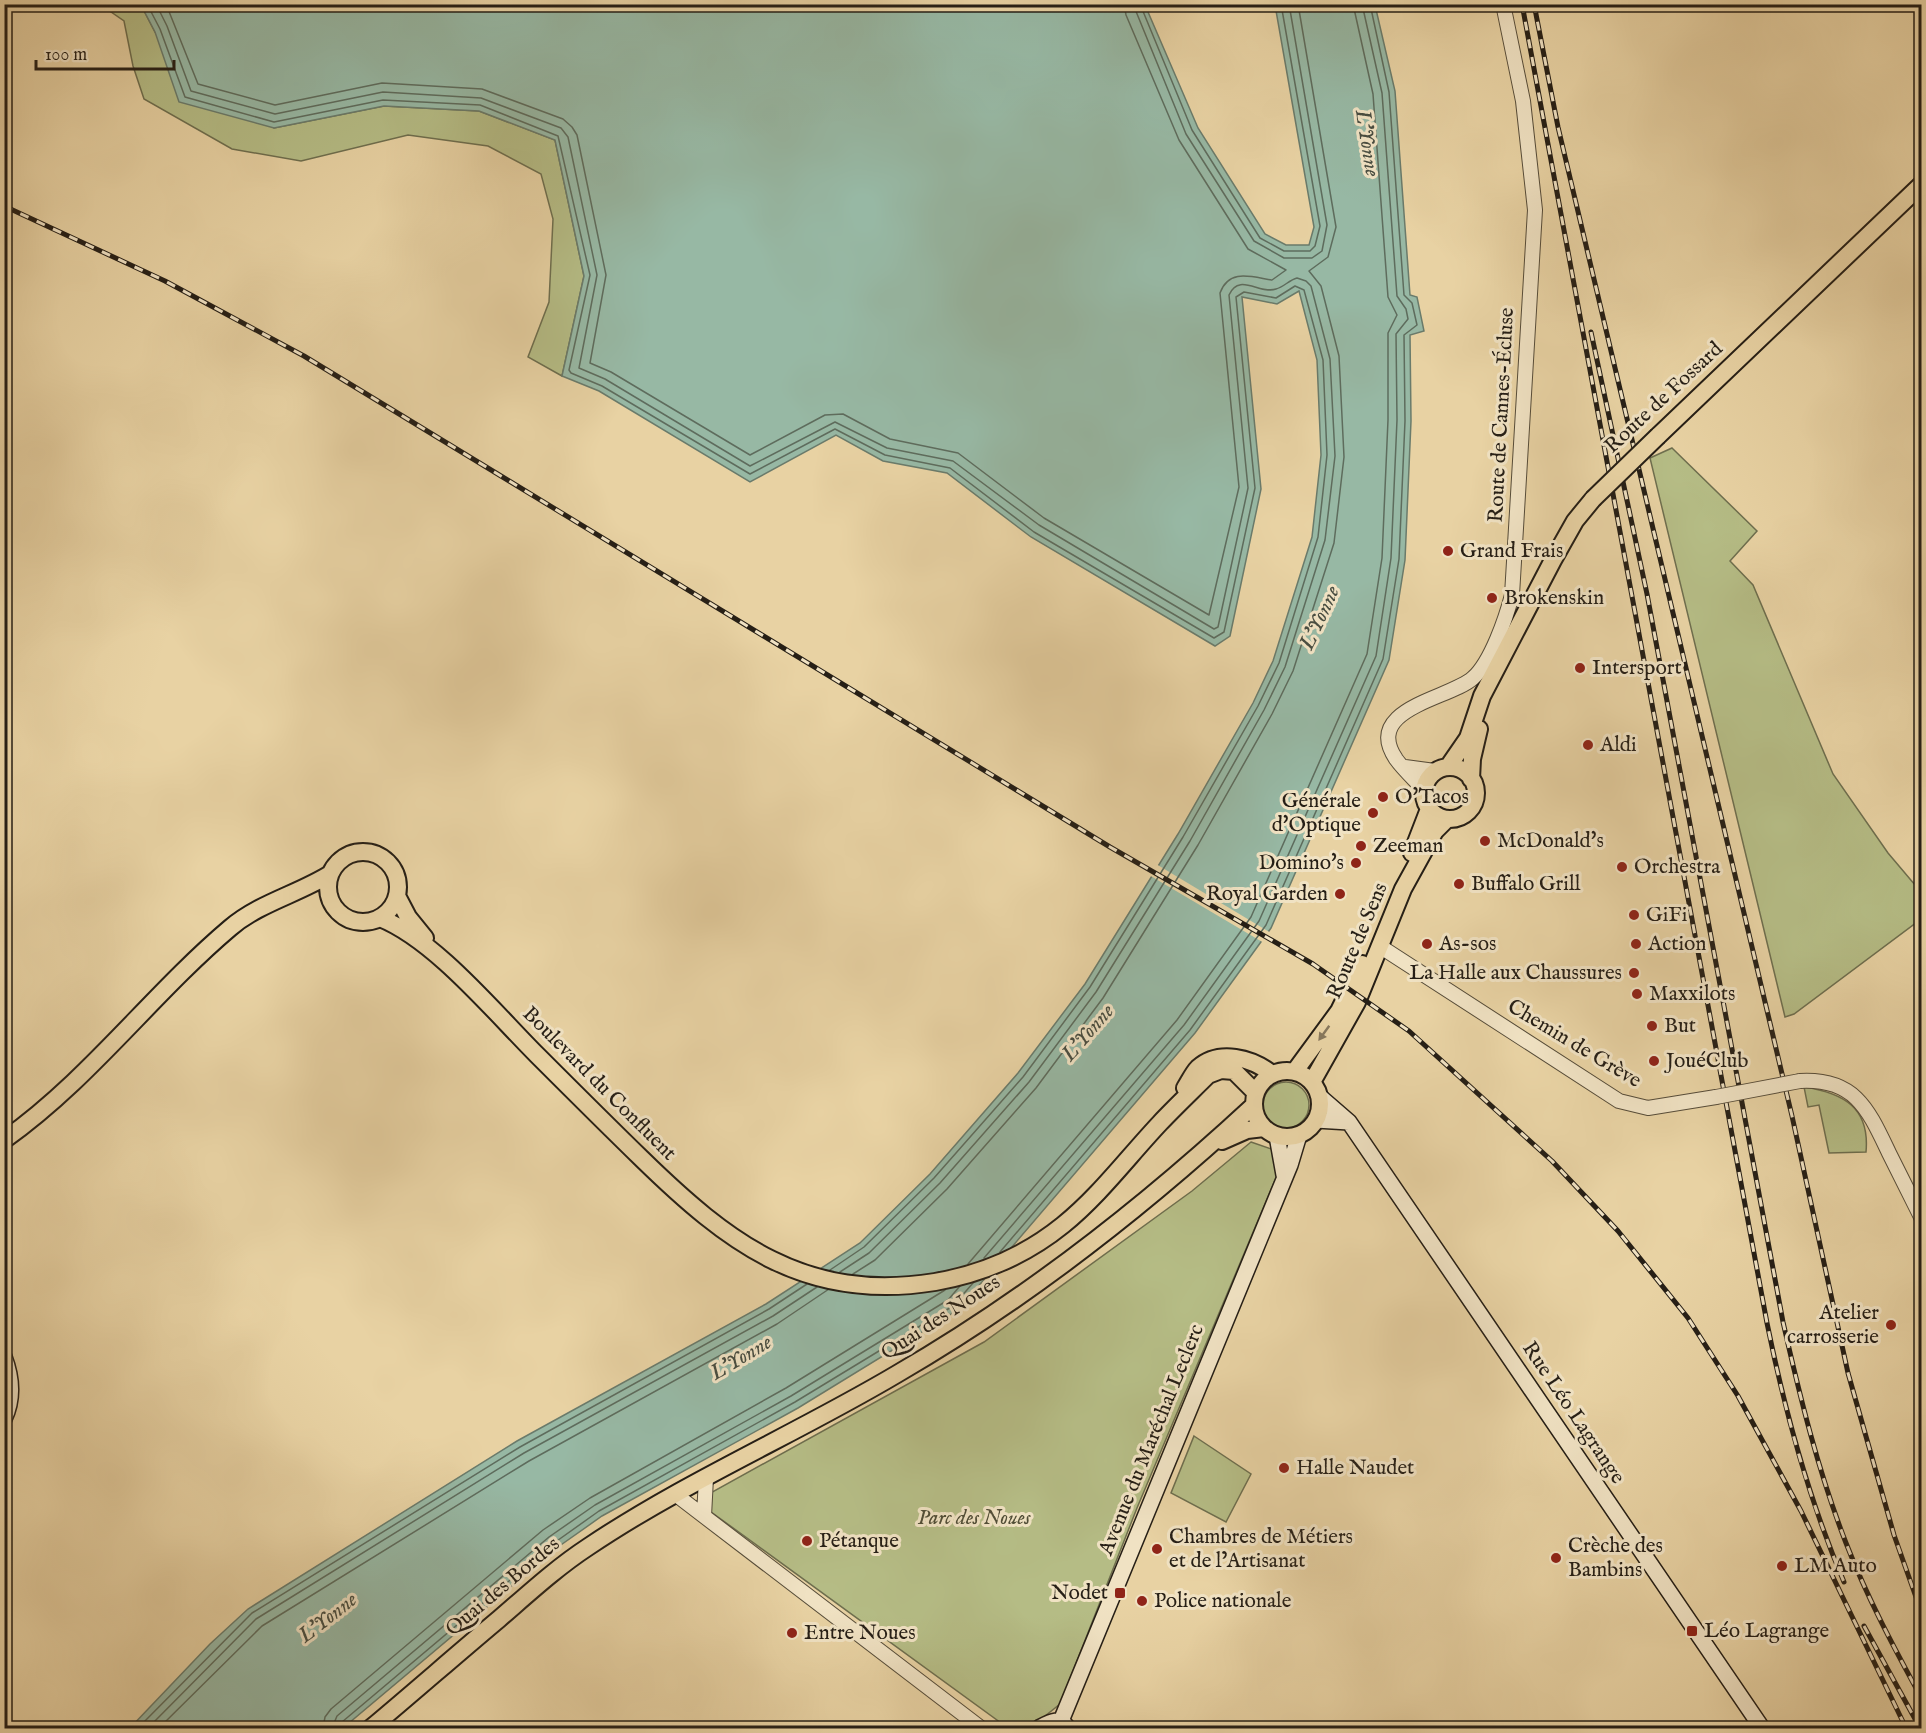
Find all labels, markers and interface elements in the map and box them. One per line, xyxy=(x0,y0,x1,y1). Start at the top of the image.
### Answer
scale bar xyxy=(36,33,174,71)
text: 100 m xyxy=(45,44,87,67)
water label: L'Yonne xyxy=(1348,106,1386,179)
street label: Route de Cannes-Écluse xyxy=(1482,306,1521,523)
street label: Route de Fossard xyxy=(1599,336,1729,460)
place label: Grand Frais xyxy=(1460,538,1563,565)
marker: Grand Frais xyxy=(1441,544,1455,558)
water label: L'Yonne xyxy=(1293,581,1347,655)
place label: Brokenskin xyxy=(1504,585,1604,612)
marker: Brokenskin xyxy=(1485,591,1499,605)
place label: Intersport xyxy=(1592,655,1682,682)
marker: Intersport xyxy=(1573,661,1587,675)
place label: Aldi xyxy=(1599,732,1637,759)
marker: Aldi xyxy=(1581,738,1595,752)
place label: O'Tacos xyxy=(1395,784,1469,811)
place label: Générale d'Optique xyxy=(1272,788,1361,839)
marker: O'Tacos xyxy=(1376,790,1390,804)
marker: Générale d'Optique xyxy=(1366,806,1380,820)
place label: McDonald's xyxy=(1497,828,1604,855)
place label: Zeeman xyxy=(1373,833,1444,860)
marker: McDonald's xyxy=(1478,834,1492,848)
marker: Zeeman xyxy=(1354,839,1368,853)
place label: Domino's xyxy=(1258,850,1344,877)
place label: Orchestra xyxy=(1634,854,1721,881)
marker: Domino's xyxy=(1349,856,1363,870)
marker: Orchestra xyxy=(1615,860,1629,874)
place label: Buffalo Grill xyxy=(1471,871,1581,898)
marker: Buffalo Grill xyxy=(1452,877,1466,891)
street label: Route de Sens xyxy=(1321,879,1395,1003)
place label: Royal Garden xyxy=(1206,881,1328,908)
marker: Royal Garden xyxy=(1333,887,1347,901)
place label: GiFi xyxy=(1646,902,1687,929)
marker: GiFi xyxy=(1627,908,1641,922)
place label: As-sos xyxy=(1438,931,1496,958)
place label: Action xyxy=(1647,931,1706,958)
marker: As-sos xyxy=(1420,937,1434,951)
marker: Action xyxy=(1629,937,1643,951)
place label: La Halle aux Chaussures xyxy=(1409,960,1622,987)
marker: La Halle aux Chaussures xyxy=(1627,966,1641,980)
place label: Maxxilots xyxy=(1649,981,1735,1008)
marker: Maxxilots xyxy=(1630,987,1644,1001)
street label: Chemin de Grève xyxy=(1502,993,1646,1095)
water label: L'Yonne xyxy=(1055,998,1121,1068)
street label: Boulevard du Confluent xyxy=(516,1001,682,1167)
place label: But xyxy=(1664,1013,1696,1040)
marker: But xyxy=(1645,1019,1659,1033)
one-way arrow xyxy=(1319,1025,1331,1041)
place label: JouéClub xyxy=(1664,1048,1749,1075)
marker: JouéClub xyxy=(1647,1054,1661,1068)
street label: Quai des Noues xyxy=(876,1269,1006,1367)
place label: Atelier carrosserie xyxy=(1787,1300,1879,1351)
marker: Atelier carrosserie xyxy=(1884,1318,1898,1332)
street label: Avenue du Maréchal Leclerc xyxy=(1093,1320,1211,1560)
water label: L'Yonne xyxy=(704,1328,778,1388)
street label: Rue Léo Lagrange xyxy=(1515,1337,1631,1490)
place label: Halle Naudet xyxy=(1296,1455,1414,1482)
marker: Halle Naudet xyxy=(1277,1461,1291,1475)
park label: Parc des Noues xyxy=(918,1505,1032,1532)
place label: Chambres de Métiers et de l’Artisanat xyxy=(1169,1524,1353,1575)
place label: Pétanque xyxy=(819,1528,899,1555)
street label: Quai des Bordes xyxy=(440,1531,566,1643)
place label: Crèche des Bambins xyxy=(1568,1533,1663,1584)
marker: Pétanque xyxy=(800,1534,814,1548)
marker: Chambres de Métiers et de l’Artisanat xyxy=(1150,1542,1164,1556)
marker: Crèche des Bambins xyxy=(1549,1551,1563,1565)
place label: LM Auto xyxy=(1794,1553,1877,1580)
marker: LM Auto xyxy=(1775,1559,1789,1573)
place label: Nodet xyxy=(1051,1580,1108,1607)
water label: L'Yonne xyxy=(292,1586,364,1650)
marker: Nodet xyxy=(1113,1586,1127,1600)
place label: Police nationale xyxy=(1154,1588,1292,1615)
marker: Police nationale xyxy=(1135,1594,1149,1608)
place label: Léo Lagrange xyxy=(1704,1618,1829,1645)
place label: Entre Noues xyxy=(804,1620,916,1647)
marker: Léo Lagrange xyxy=(1685,1624,1699,1638)
marker: Entre Noues xyxy=(785,1626,799,1640)

